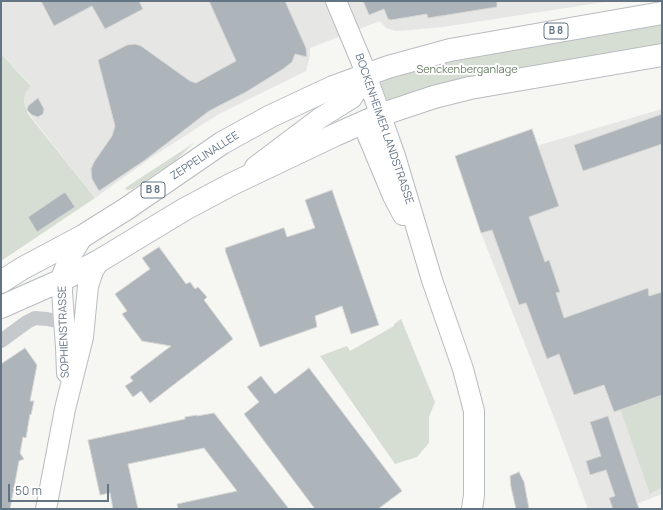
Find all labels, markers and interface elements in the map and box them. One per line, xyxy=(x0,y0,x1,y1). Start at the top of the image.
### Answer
road number: B 8 xyxy=(544,23,568,39)
street label: BOCKENHEIMER LANDSTRASSE xyxy=(352,52,416,206)
park label: Senckenberganlage xyxy=(416,63,518,77)
street label: ZEPPELINALLEE xyxy=(168,129,242,183)
road number: B 8 xyxy=(141,182,165,198)
street label: SOPHIENSTRASSE xyxy=(56,286,72,378)
scale bar xyxy=(10,476,111,502)
text: 50 m xyxy=(15,482,42,499)

